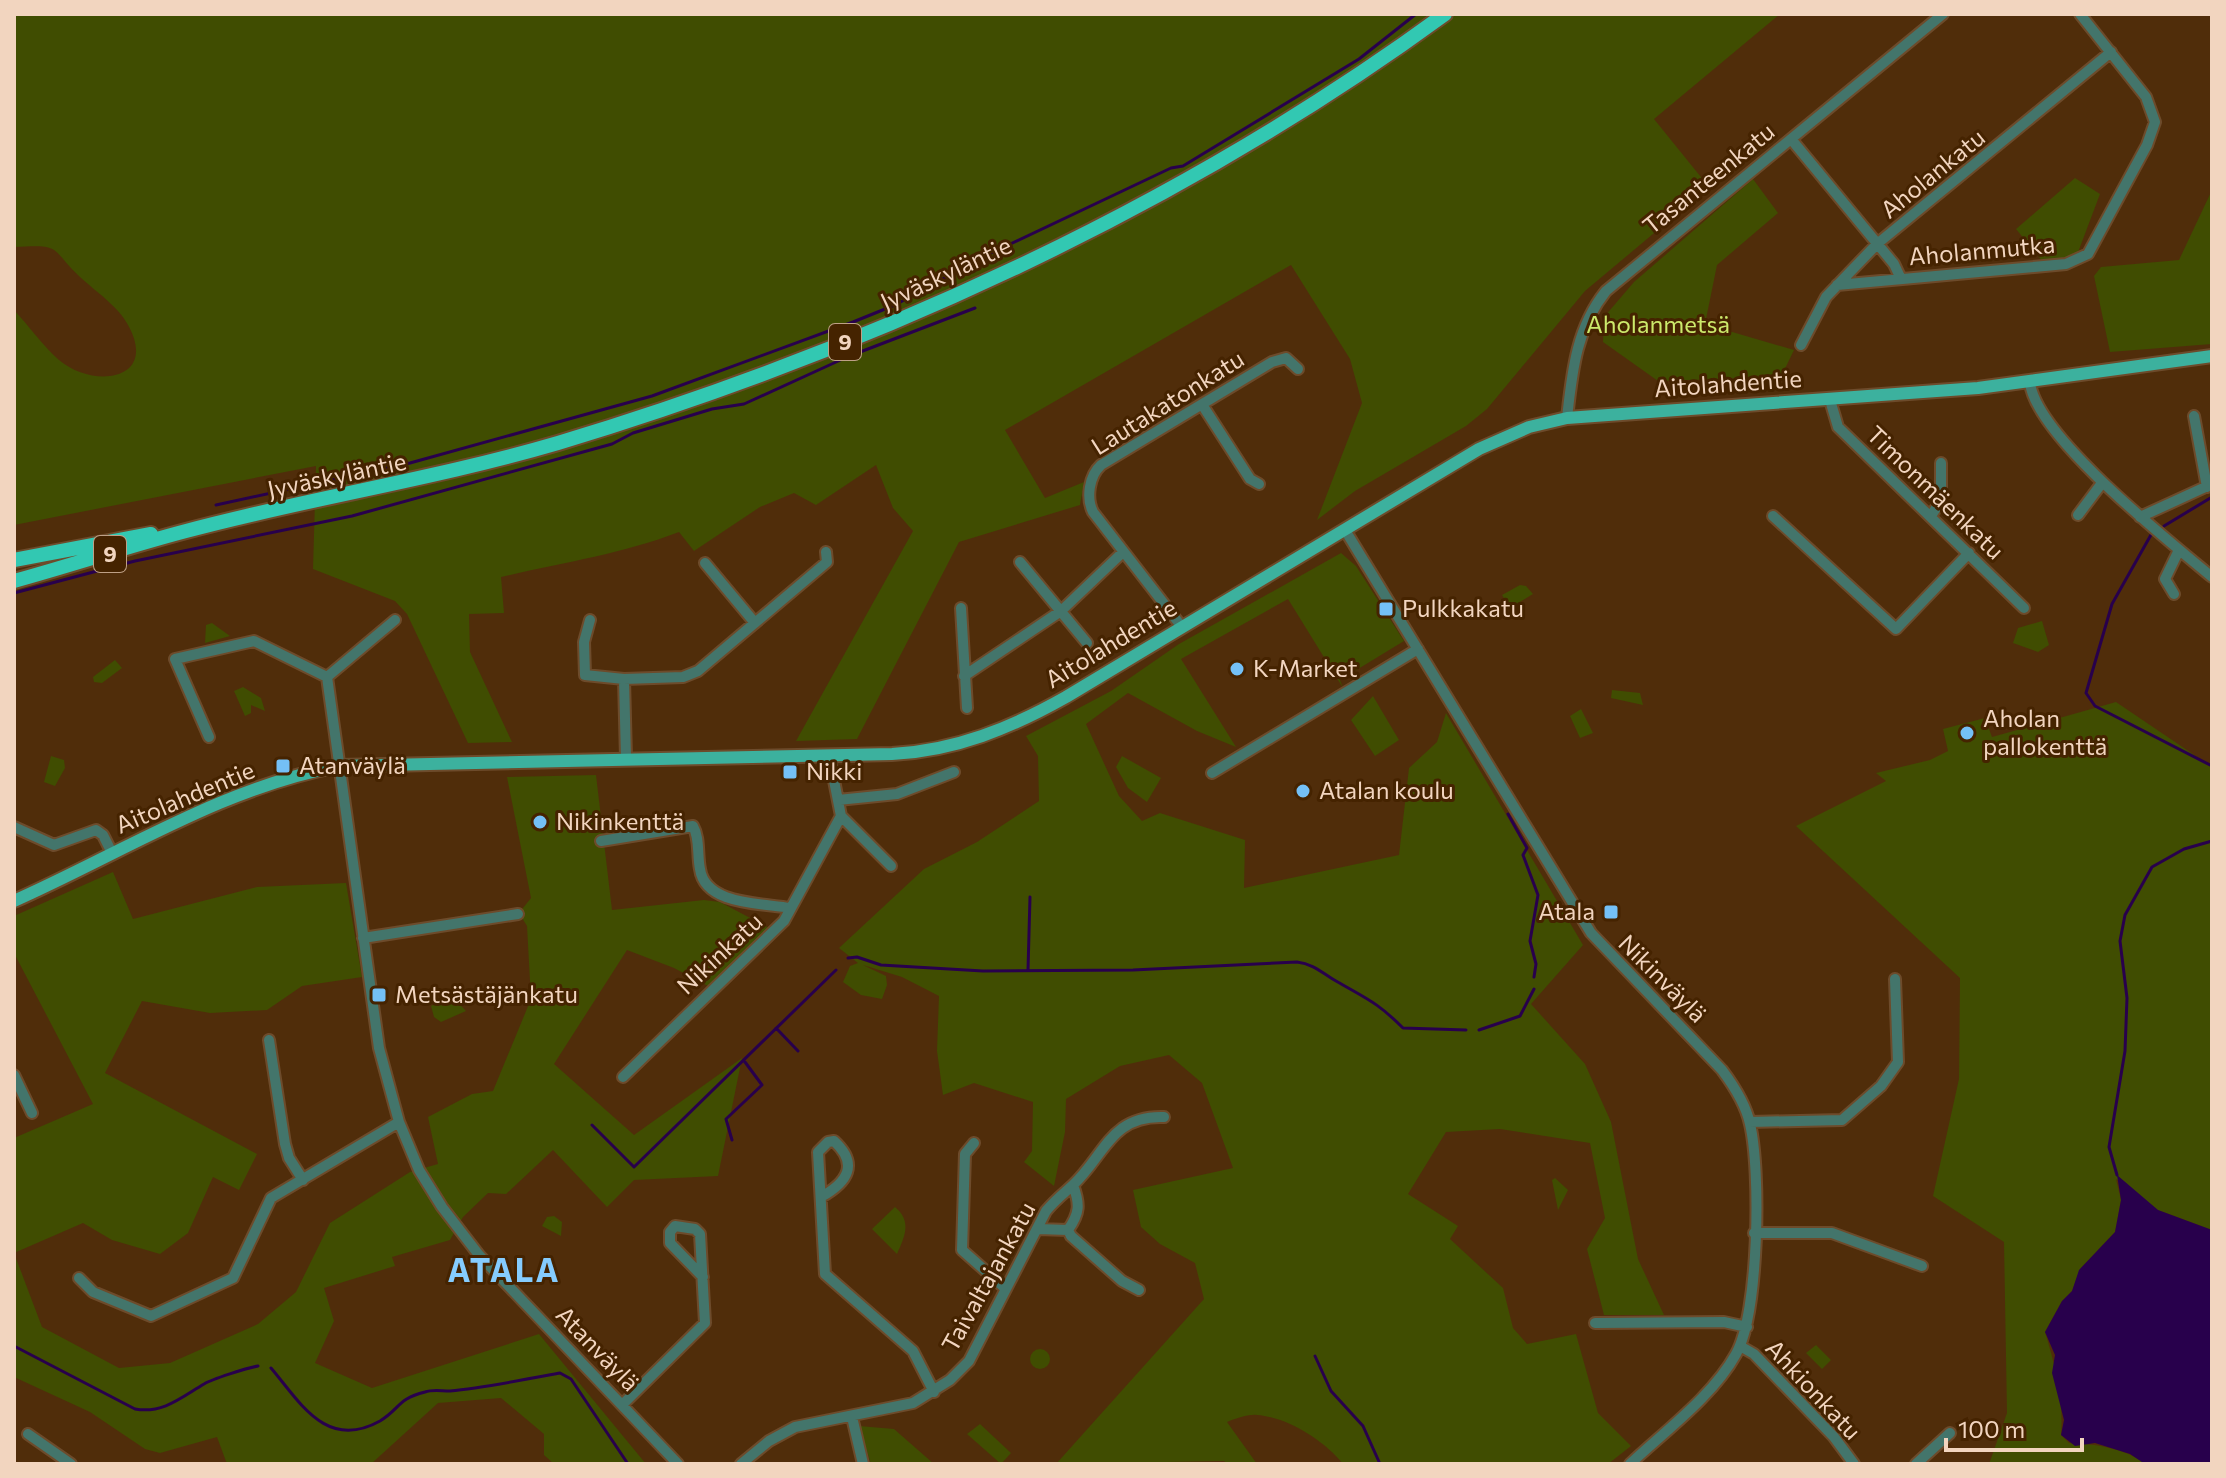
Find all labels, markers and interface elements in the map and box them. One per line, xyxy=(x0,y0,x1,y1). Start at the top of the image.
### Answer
street label: Tasanteenkatu xyxy=(1637,116,1780,240)
street label: Aholankatu xyxy=(1874,122,1990,224)
street label: Aholanmutka xyxy=(1907,229,2056,270)
street label: Jyväskyläntie xyxy=(875,230,1015,316)
park label: Aholanmetsä xyxy=(1586,309,1730,338)
road number: 9 xyxy=(829,324,861,360)
street label: Lautakatonkatu xyxy=(1086,343,1249,460)
street label: Aitolahdentie xyxy=(1653,363,1803,402)
street label: Timonmäenkatu xyxy=(1862,419,2011,565)
street label: Jyväskyläntie xyxy=(265,446,409,503)
road number: 9 xyxy=(94,536,126,572)
street label: Aitolahdentie xyxy=(1039,592,1181,693)
place label: Pulkkakatu xyxy=(1402,593,1524,622)
marker: Pulkkakatu xyxy=(1377,600,1395,618)
place label: K-Market xyxy=(1253,653,1358,682)
marker: K-Market xyxy=(1228,660,1246,678)
place label: Aholan pallokenttä xyxy=(1983,703,2107,760)
marker: Aholan pallokenttä xyxy=(1958,724,1976,742)
place label: Atanväylä xyxy=(299,750,406,779)
street label: Aitolahdentie xyxy=(111,754,258,839)
place label: Nikki xyxy=(806,756,862,785)
marker: Atanväylä xyxy=(274,757,292,775)
marker: Nikki xyxy=(781,763,799,781)
place label: Atalan koulu xyxy=(1319,775,1454,804)
marker: Atalan koulu xyxy=(1294,782,1312,800)
place label: Nikinkenttä xyxy=(556,806,684,835)
marker: Nikinkenttä xyxy=(531,813,549,831)
place label: Atala xyxy=(1538,896,1595,925)
marker: Atala xyxy=(1602,903,1620,921)
street label: Nikinkatu xyxy=(670,906,768,1000)
street label: Nikinväylä xyxy=(1613,928,1713,1028)
place label: Metsästäjänkatu xyxy=(395,979,578,1008)
marker: Metsästäjänkatu xyxy=(370,986,388,1004)
street label: Taivaltajankatu xyxy=(935,1196,1041,1356)
district label: ATALA xyxy=(448,1249,560,1289)
street label: Atanväylä xyxy=(551,1300,646,1396)
street label: Ahkionkatu xyxy=(1760,1333,1868,1445)
scale bar xyxy=(1946,1402,2082,1452)
text: 100 m xyxy=(1958,1414,2025,1443)

